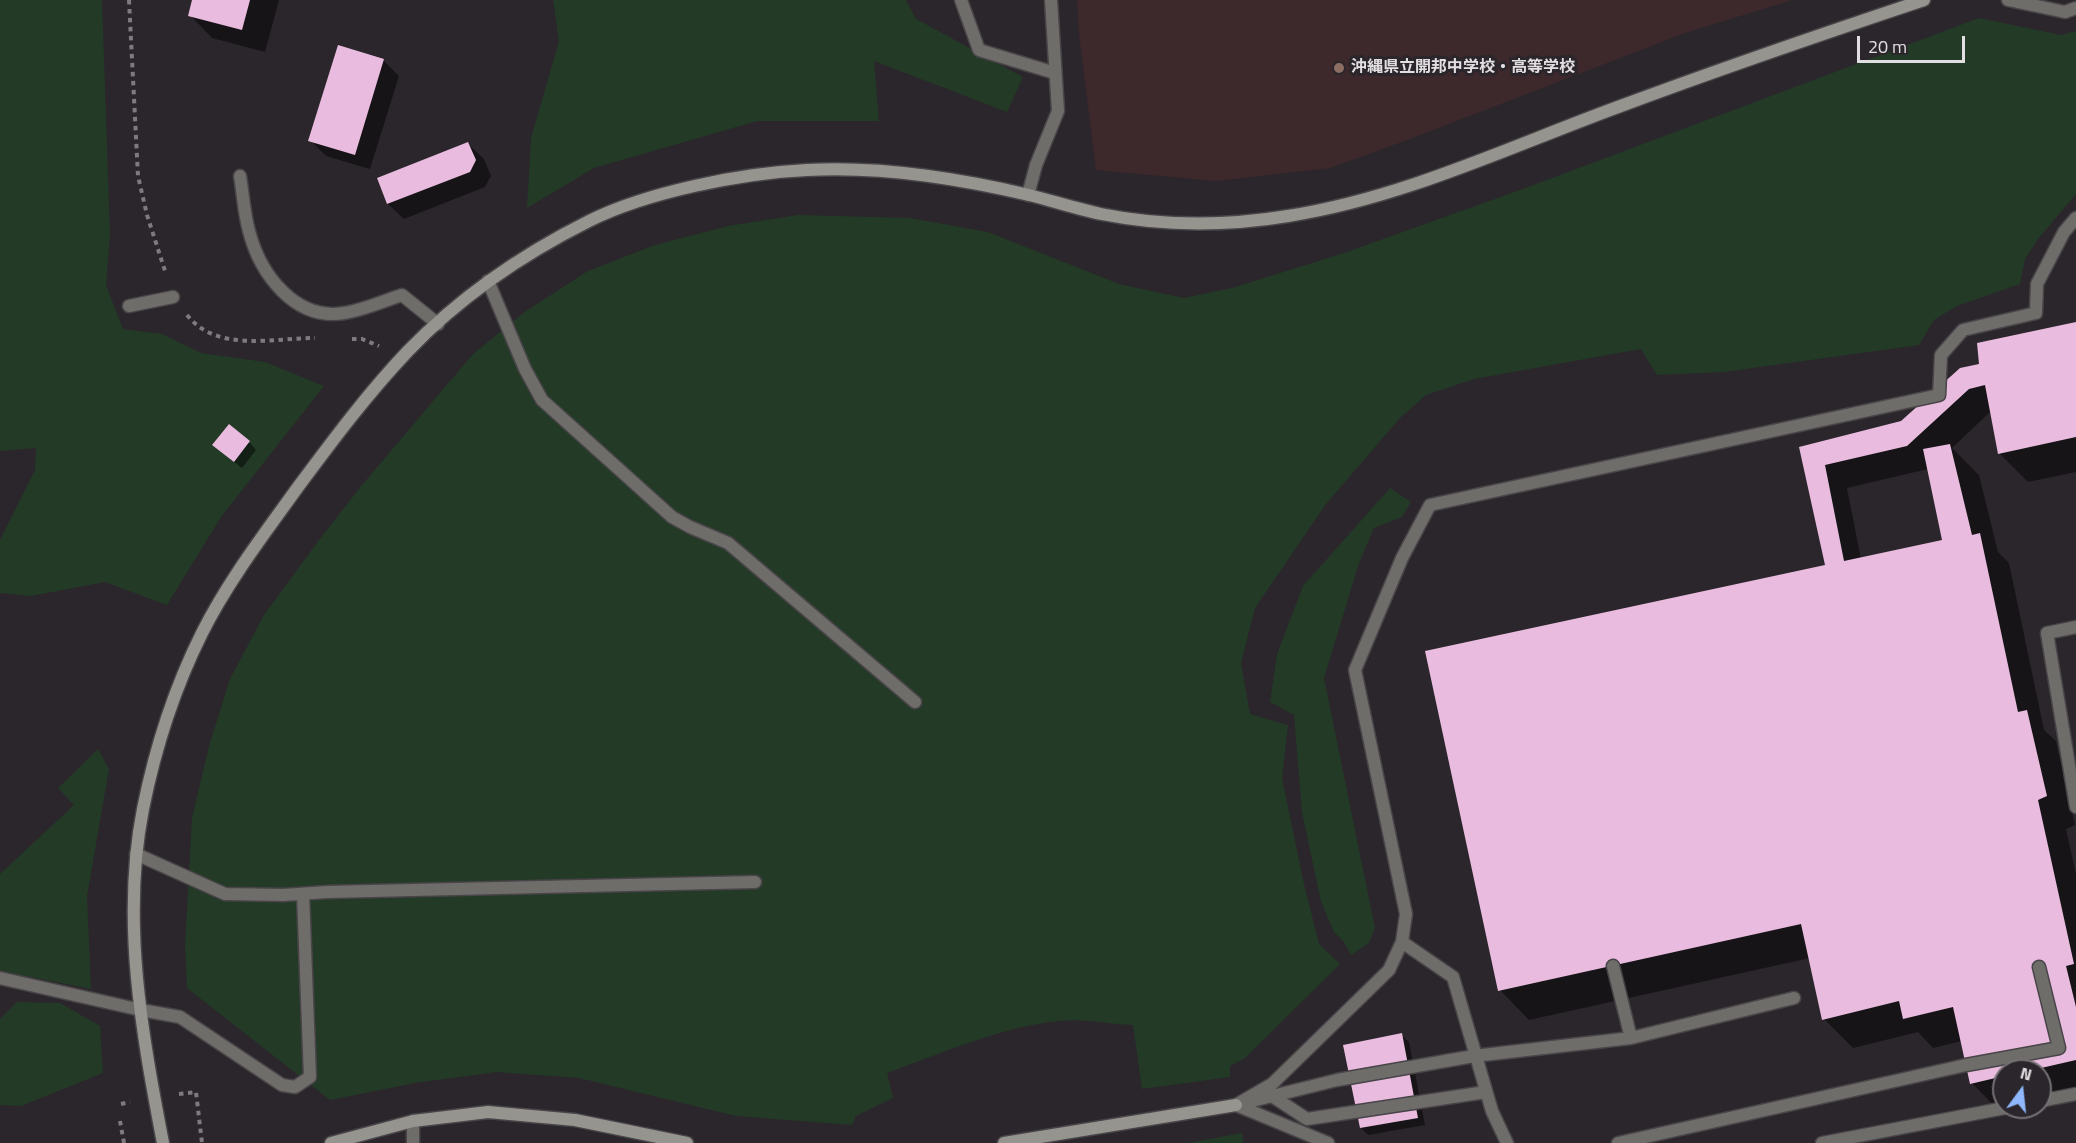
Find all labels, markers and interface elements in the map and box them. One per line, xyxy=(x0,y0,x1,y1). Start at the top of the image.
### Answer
scale bar xyxy=(1860,24,1968,62)
text: 20 m xyxy=(1868,33,1907,60)
place label: 沖縄県立開邦中学校・高等学校 xyxy=(1351,58,1575,78)
marker: 沖縄県立開邦中学校・高等学校 xyxy=(1332,61,1346,75)
north arrow xyxy=(1992,1059,2052,1119)
text: N xyxy=(2018,1061,2035,1087)

